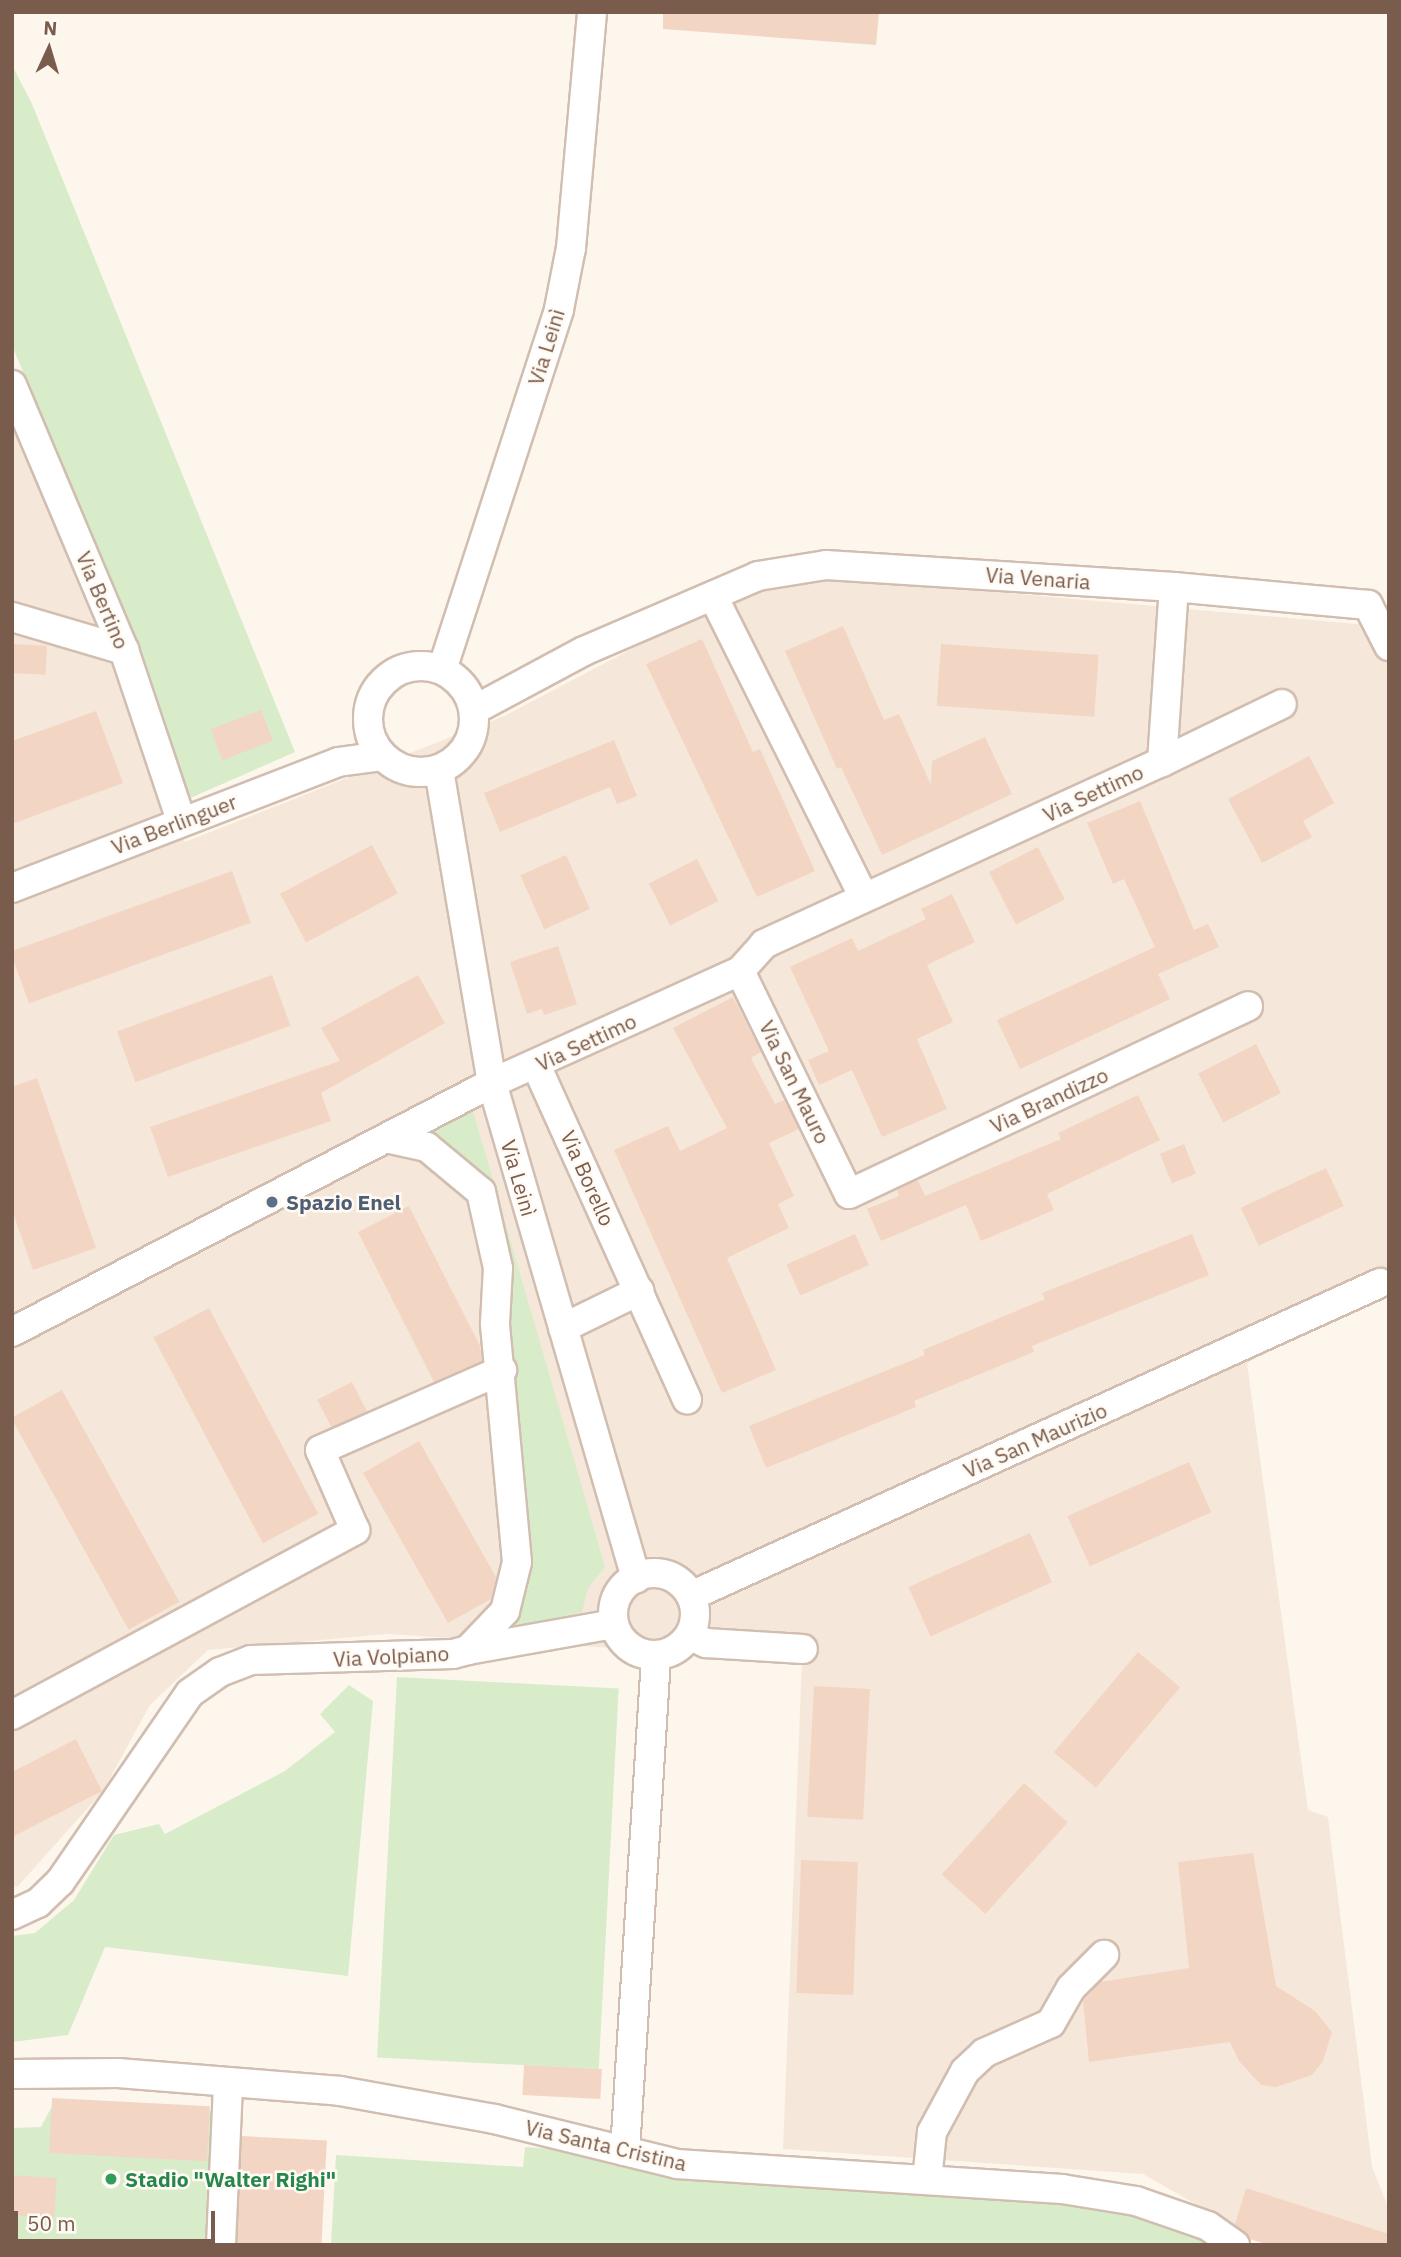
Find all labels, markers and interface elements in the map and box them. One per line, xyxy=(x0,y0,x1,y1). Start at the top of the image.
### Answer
north arrow xyxy=(14,14,84,84)
text: N xyxy=(43,16,58,41)
street label: Via Leinì xyxy=(522,306,570,388)
street label: Via Bertino xyxy=(71,547,135,653)
street label: Via Venaria xyxy=(985,562,1091,594)
street label: Via Settimo xyxy=(1039,759,1147,827)
street label: Via Berlinguer xyxy=(108,789,240,859)
street label: Via Settimo xyxy=(532,1008,640,1076)
street label: Via San Mauro xyxy=(754,1016,836,1148)
street label: Via Brandizzo xyxy=(986,1062,1112,1138)
street label: Via Borello xyxy=(556,1126,620,1230)
street label: Via Leinì xyxy=(496,1137,542,1219)
place label: Spazio Enel xyxy=(286,1189,401,1215)
marker: Spazio Enel xyxy=(264,1194,280,1210)
street label: Via San Maurizio xyxy=(959,1397,1111,1483)
street label: Via Volpiano xyxy=(332,1640,450,1672)
street label: Via Santa Cristina xyxy=(523,2114,689,2176)
place label: Stadio "Walter Righi" xyxy=(125,2166,336,2192)
marker: Stadio "Walter Righi" xyxy=(103,2171,119,2187)
scale bar xyxy=(18,2198,219,2242)
text: 50 m xyxy=(27,2209,76,2237)

